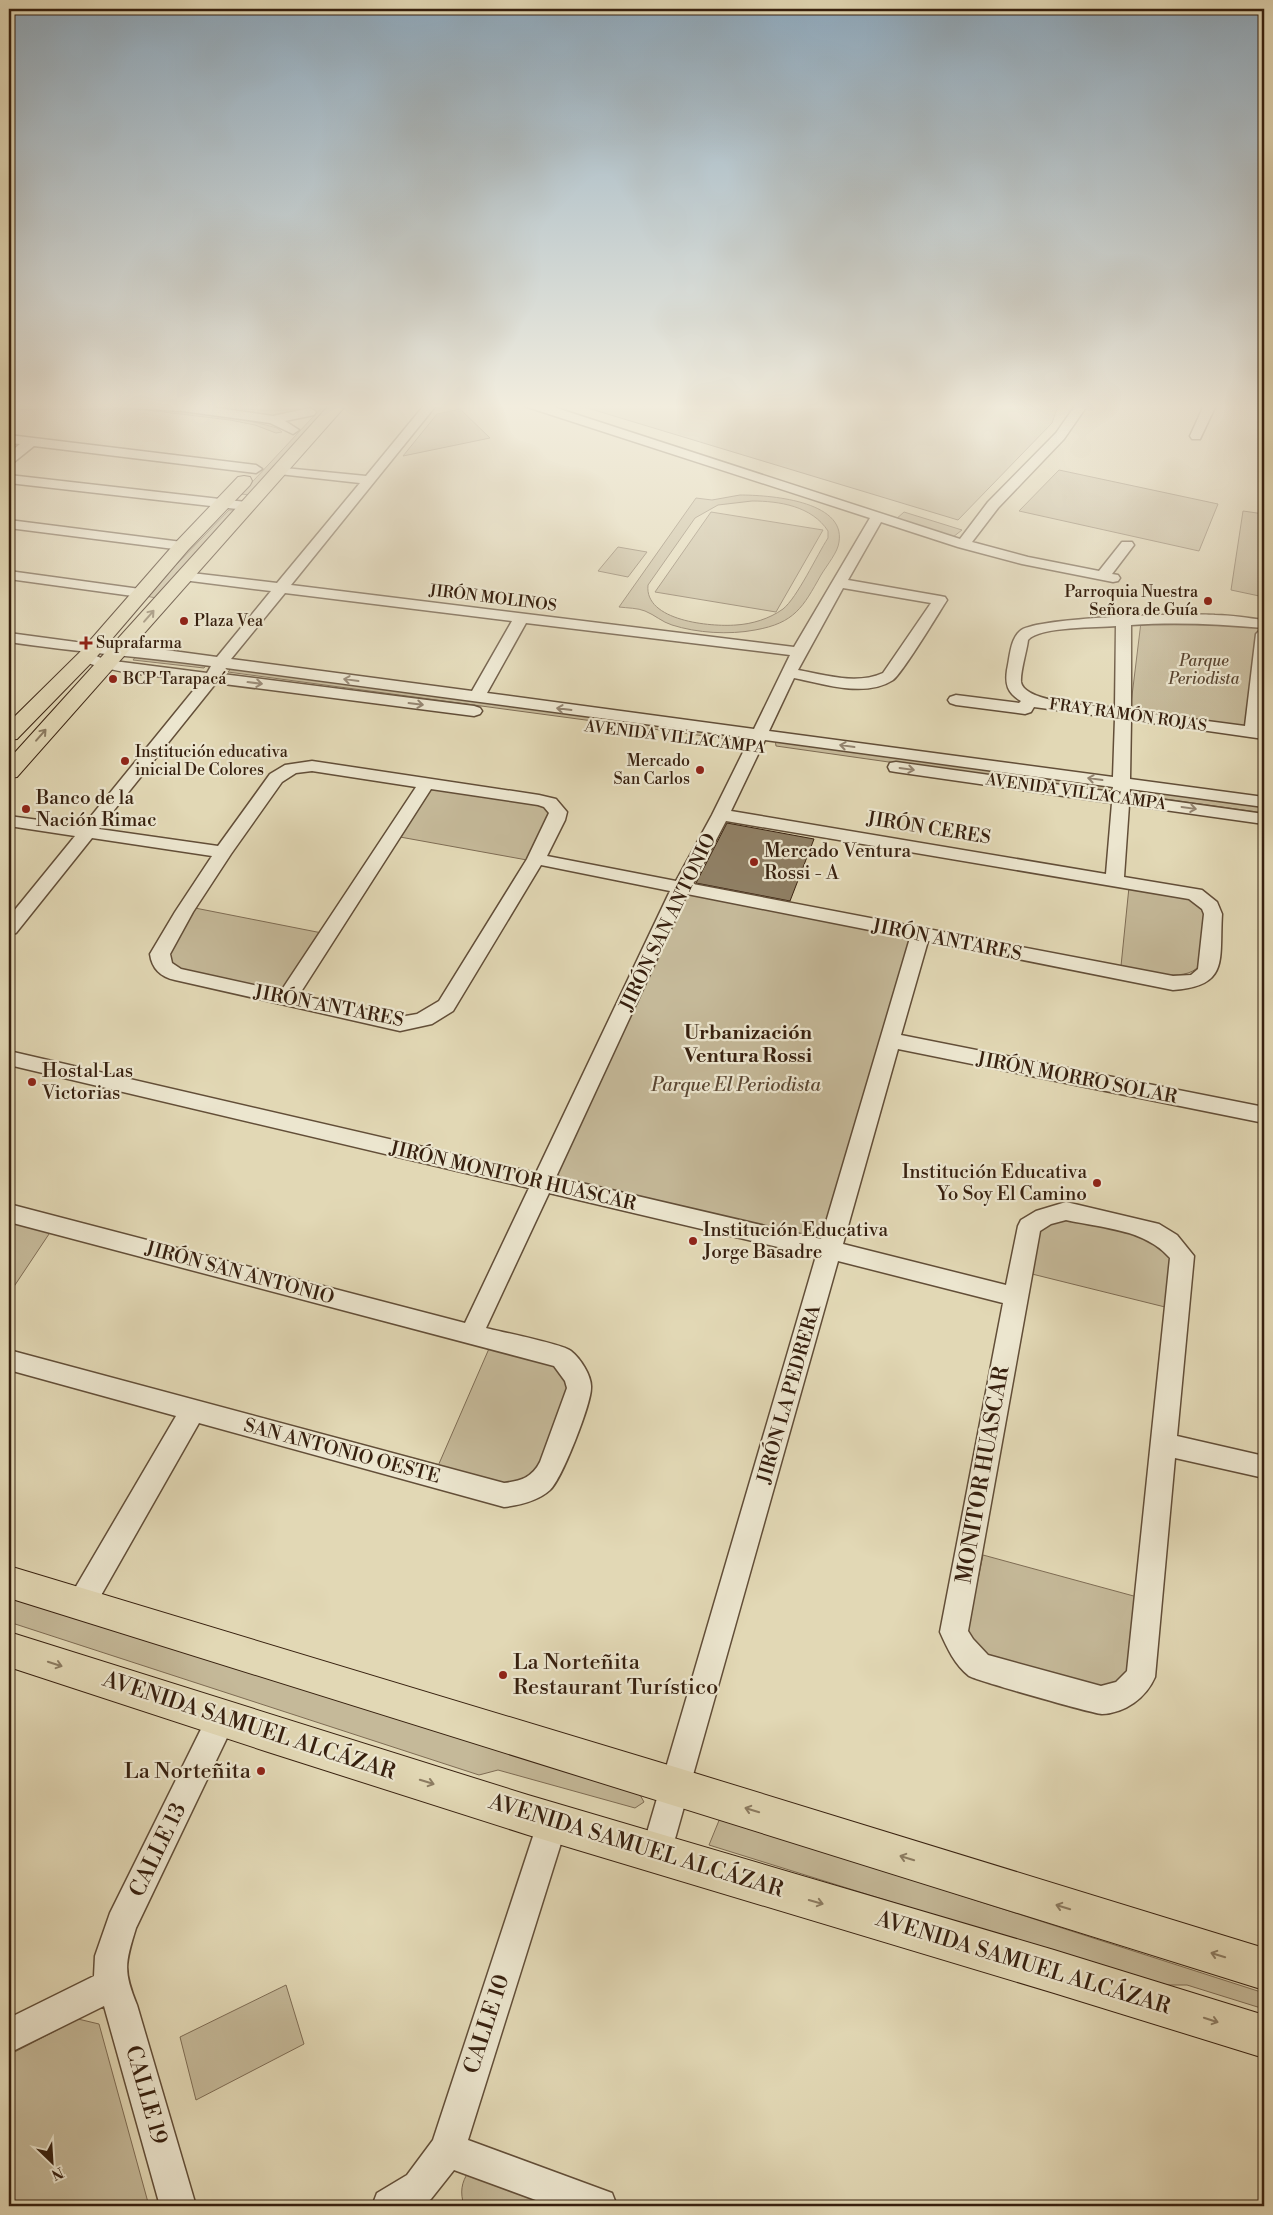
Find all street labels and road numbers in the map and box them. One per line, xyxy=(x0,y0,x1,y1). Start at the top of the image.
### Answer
street label: JIRÓN MOLINOS xyxy=(427,578,558,616)
street label: FRAY RAMÓN ROJAS xyxy=(1048,692,1208,736)
street label: AVENIDA VILLACAMPA xyxy=(583,716,768,758)
street label: AVENIDA VILLACAMPA xyxy=(984,769,1168,815)
street label: JIRÓN CERES xyxy=(864,805,993,850)
street label: JIRÓN SAN ANTONIO xyxy=(613,829,721,1016)
street label: JIRÓN ANTARES xyxy=(869,913,1024,966)
street label: JIRÓN ANTARES xyxy=(251,979,406,1032)
street label: JIRÓN MORRO SOLAR xyxy=(974,1046,1180,1109)
street label: JIRÓN MONITOR HUASCAR xyxy=(387,1135,639,1216)
street label: JIRÓN SAN ANTONIO xyxy=(142,1235,337,1310)
street label: JIRÓN LA PEDRERA xyxy=(751,1301,826,1487)
street label: MONITOR HUASCAR xyxy=(951,1363,1016,1586)
street label: SAN ANTONIO OESTE xyxy=(241,1413,443,1489)
street label: AVENIDA SAMUEL ALCÁZAR xyxy=(98,1665,400,1786)
street label: AVENIDA SAMUEL ALCÁZAR xyxy=(485,1787,787,1904)
street label: CALLE 13 xyxy=(124,1799,192,1901)
street label: AVENIDA SAMUEL ALCÁZAR xyxy=(872,1904,1174,2021)
street label: CALLE 10 xyxy=(458,1971,516,2077)
street label: CALLE 19 xyxy=(119,2042,173,2148)

